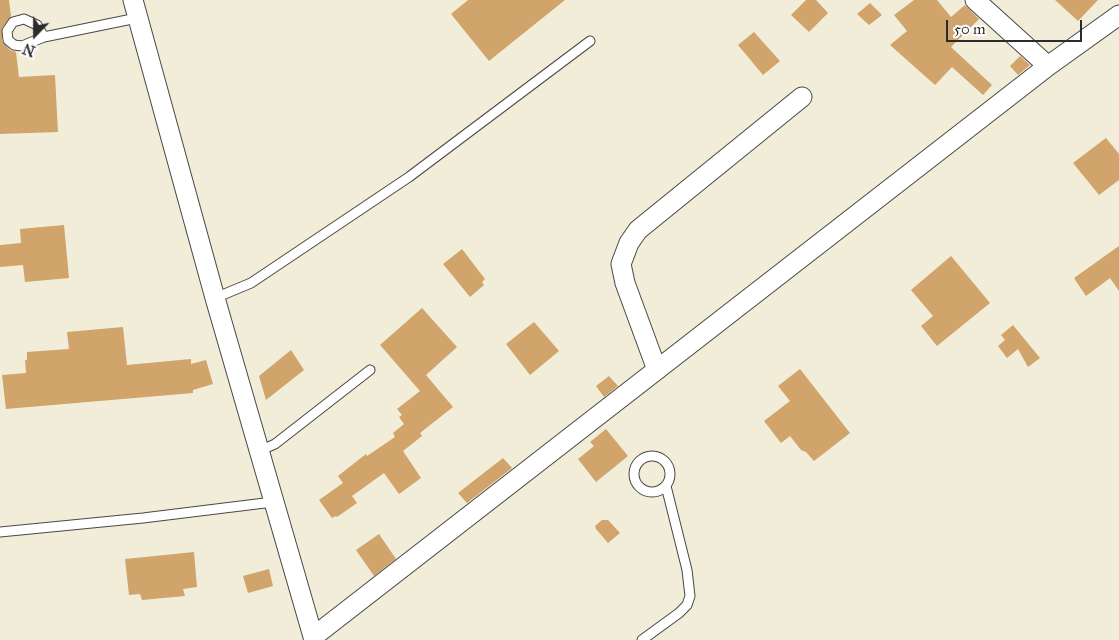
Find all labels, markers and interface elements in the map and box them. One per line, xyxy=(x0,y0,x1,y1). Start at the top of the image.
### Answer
north arrow xyxy=(10,10,60,60)
scale bar xyxy=(949,10,1085,42)
text: 50 m xyxy=(954,20,986,38)
text: N xyxy=(21,39,38,59)

